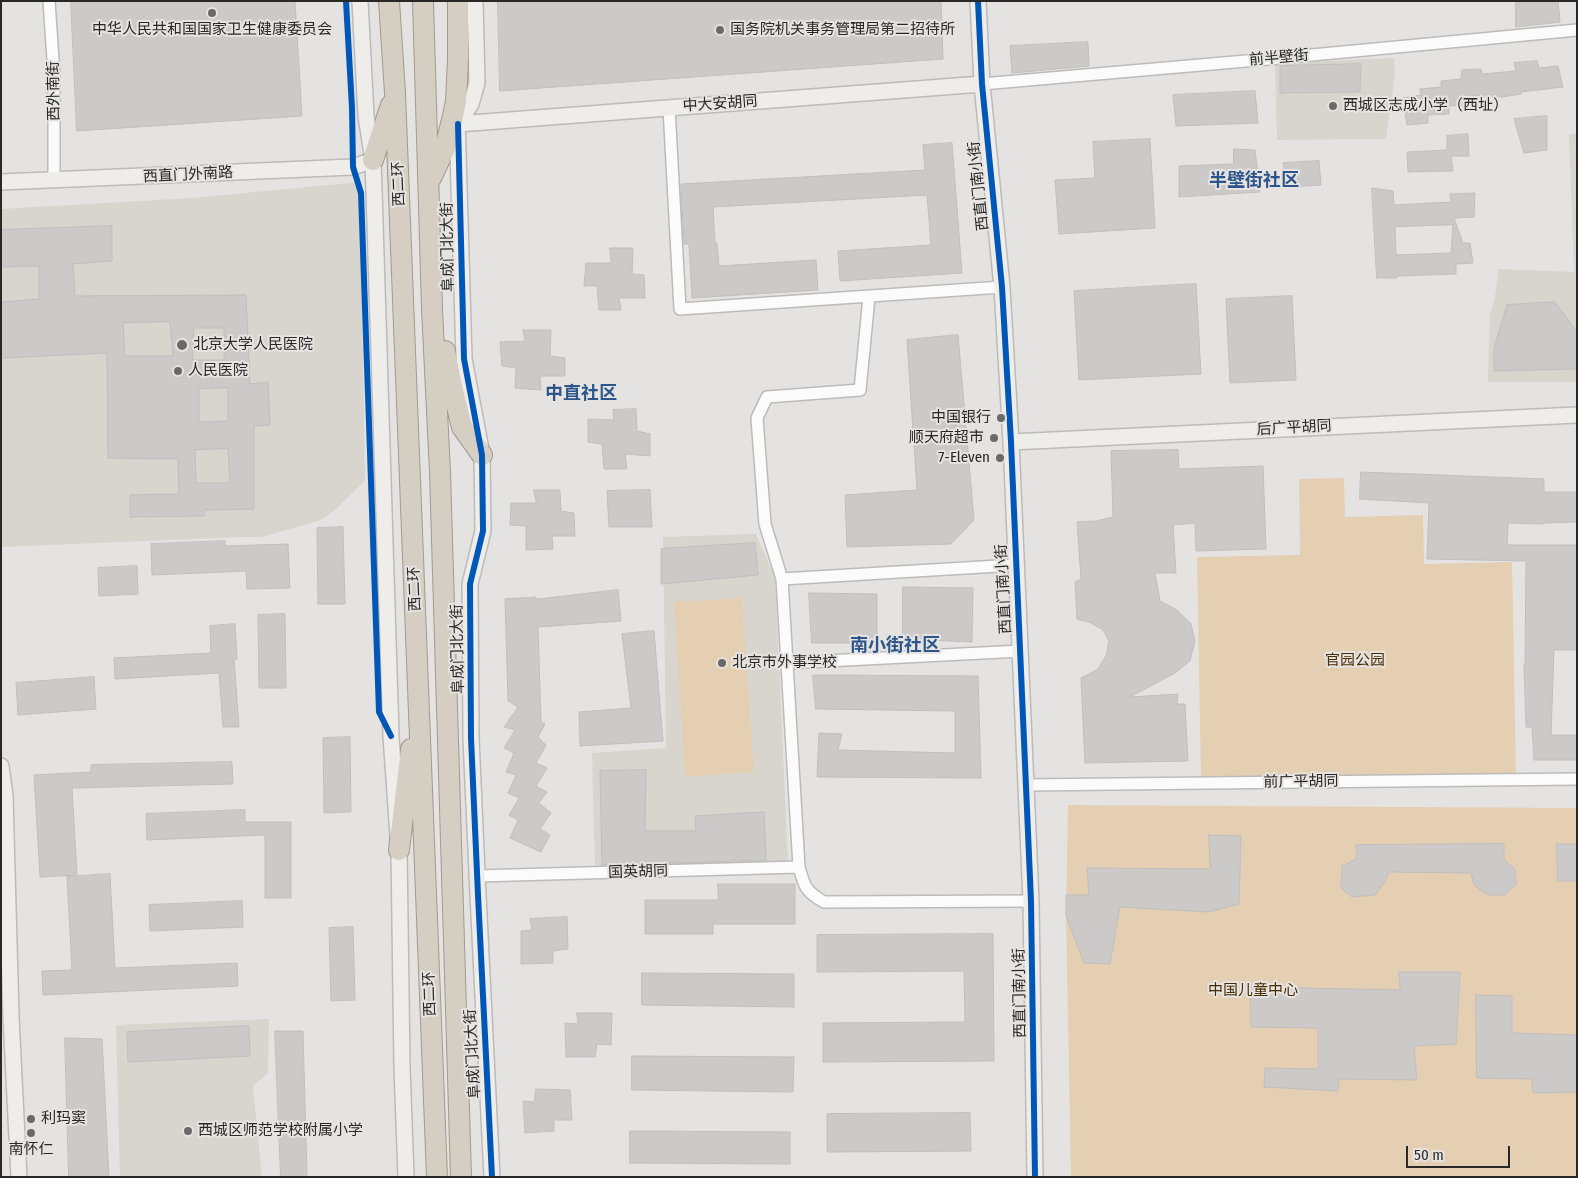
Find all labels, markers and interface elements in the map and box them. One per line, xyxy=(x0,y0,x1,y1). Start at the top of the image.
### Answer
marker: 中华人民共和国国家卫生健康委员会 xyxy=(206,7,218,19)
place label: 中华人民共和国国家卫生健康委员会 xyxy=(92,21,332,39)
place label: 国务院机关事务管理局第二招待所 xyxy=(730,21,955,39)
marker: 国务院机关事务管理局第二招待所 xyxy=(714,24,726,36)
street label: 前半壁街 xyxy=(1248,46,1310,70)
street label: 西外南街 xyxy=(44,61,64,121)
street label: 中大安胡同 xyxy=(682,92,758,116)
place label: 西城区志成小学（西址） xyxy=(1343,97,1508,115)
marker: 西城区志成小学（西址） xyxy=(1327,100,1339,112)
street label: 西直门南小街 xyxy=(965,140,993,232)
street label: 西二环 xyxy=(389,161,409,207)
street label: 西直门外南路 xyxy=(143,164,233,186)
district label: 半壁街社区 xyxy=(1209,170,1299,192)
street label: 阜成门北大街 xyxy=(438,202,458,292)
place label: 北京大学人民医院 xyxy=(193,336,313,354)
marker: 北京大学人民医院 xyxy=(175,338,189,352)
place label: 人民医院 xyxy=(188,362,248,380)
marker: 人民医院 xyxy=(172,365,184,377)
district label: 中直社区 xyxy=(545,383,617,405)
place label: 中国银行 xyxy=(931,409,991,427)
marker: 中国银行 xyxy=(995,412,1007,424)
street label: 后广平胡同 xyxy=(1256,417,1332,439)
place label: 顺天府超市 xyxy=(909,429,984,447)
marker: 顺天府超市 xyxy=(988,432,1000,444)
place label: 7-Eleven xyxy=(938,449,990,467)
marker: 7-Eleven xyxy=(994,452,1006,464)
street label: 西直门南小街 xyxy=(993,544,1015,634)
street label: 西二环 xyxy=(405,566,425,612)
street label: 阜成门北大街 xyxy=(448,604,468,694)
district label: 南小街社区 xyxy=(850,635,940,657)
park label: 官园公园 xyxy=(1325,652,1385,670)
place label: 北京市外事学校 xyxy=(732,654,837,672)
marker: 北京市外事学校 xyxy=(716,657,728,669)
street label: 前广平胡同 xyxy=(1263,772,1339,792)
street label: 国英胡同 xyxy=(608,862,668,882)
street label: 西直门南小街 xyxy=(1010,948,1030,1038)
street label: 西二环 xyxy=(420,971,440,1017)
park label: 中国儿童中心 xyxy=(1208,982,1298,1000)
street label: 阜成门北大街 xyxy=(462,1009,484,1099)
place label: 利玛窦 xyxy=(41,1110,86,1128)
marker: 利玛窦 xyxy=(25,1113,37,1125)
place label: 西城区师范学校附属小学 xyxy=(198,1122,363,1140)
marker: 西城区师范学校附属小学 xyxy=(182,1125,194,1137)
marker: 南怀仁 xyxy=(25,1127,37,1139)
scale bar xyxy=(1408,1136,1512,1168)
place label: 南怀仁 xyxy=(9,1141,53,1159)
text: 50 m xyxy=(1414,1146,1444,1164)

